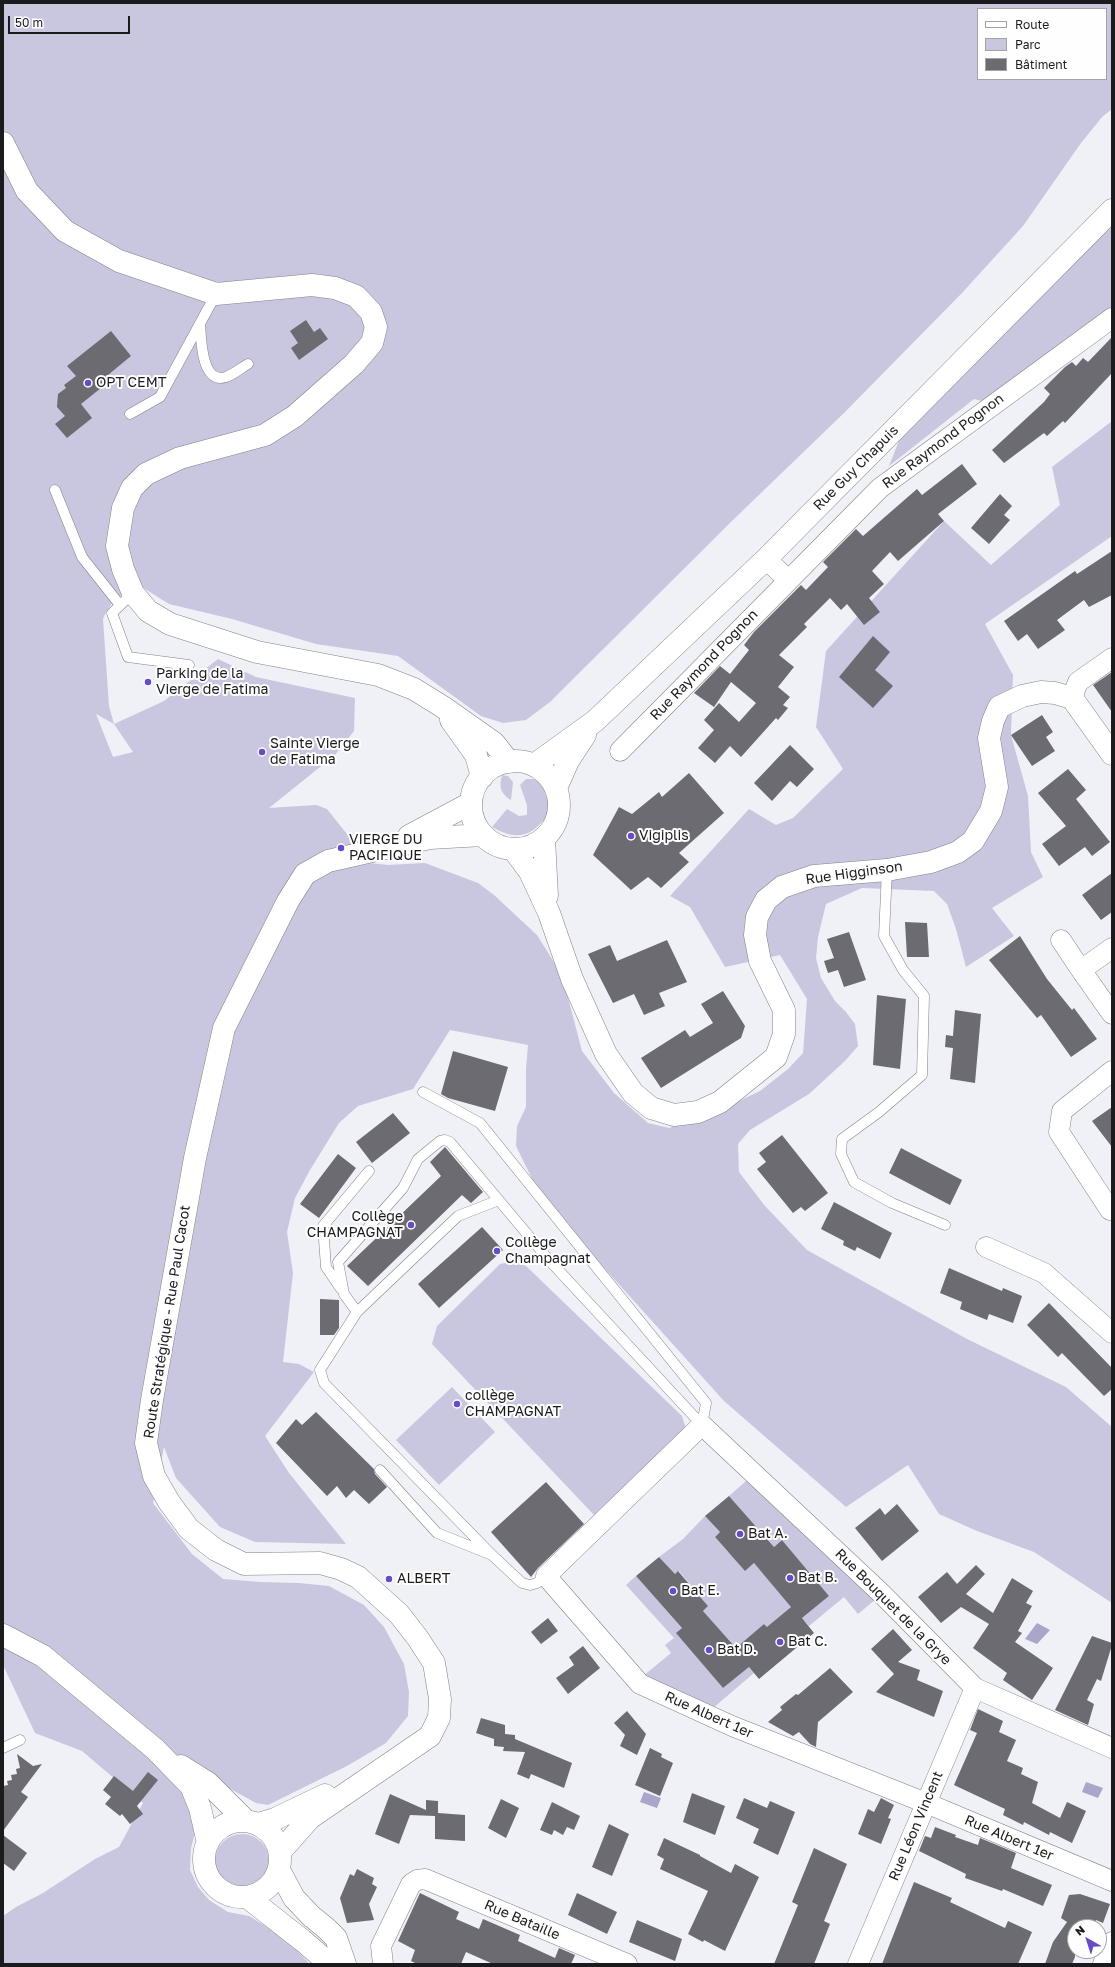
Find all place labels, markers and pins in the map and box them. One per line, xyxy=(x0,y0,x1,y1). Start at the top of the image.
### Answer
place label: OPT CEMT xyxy=(96,375,166,391)
marker: OPT CEMT xyxy=(83,378,93,388)
place label: Parking de la Vierge de Fatima xyxy=(156,666,269,698)
marker: Parking de la Vierge de Fatima xyxy=(143,677,153,687)
place label: Sainte Vierge de Fatima xyxy=(270,736,360,768)
marker: Sainte Vierge de Fatima xyxy=(257,747,267,757)
place label: Vigiplis xyxy=(639,828,689,844)
marker: Vigiplis xyxy=(626,831,636,841)
place label: VIERGE DU PACIFIQUE xyxy=(349,832,423,864)
marker: VIERGE DU PACIFIQUE xyxy=(336,843,346,853)
place label: Collège CHAMPAGNAT xyxy=(307,1209,403,1242)
marker: Collège CHAMPAGNAT xyxy=(406,1220,416,1230)
place label: Collège Champagnat xyxy=(505,1235,591,1268)
marker: Collège Champagnat xyxy=(492,1246,502,1256)
place label: collège CHAMPAGNAT xyxy=(465,1388,561,1420)
marker: collège CHAMPAGNAT xyxy=(452,1399,462,1409)
place label: Bat A. xyxy=(748,1526,788,1542)
marker: Bat A. xyxy=(735,1529,745,1539)
place label: Bat B. xyxy=(798,1570,838,1586)
place label: ALBERT xyxy=(397,1571,450,1587)
marker: Bat B. xyxy=(785,1573,795,1583)
marker: ALBERT xyxy=(384,1574,394,1584)
place label: Bat E. xyxy=(681,1583,720,1599)
marker: Bat E. xyxy=(668,1586,678,1596)
place label: Bat C. xyxy=(788,1634,828,1650)
marker: Bat C. xyxy=(775,1637,785,1647)
place label: Bat D. xyxy=(717,1642,757,1658)
marker: Bat D. xyxy=(704,1645,714,1655)

